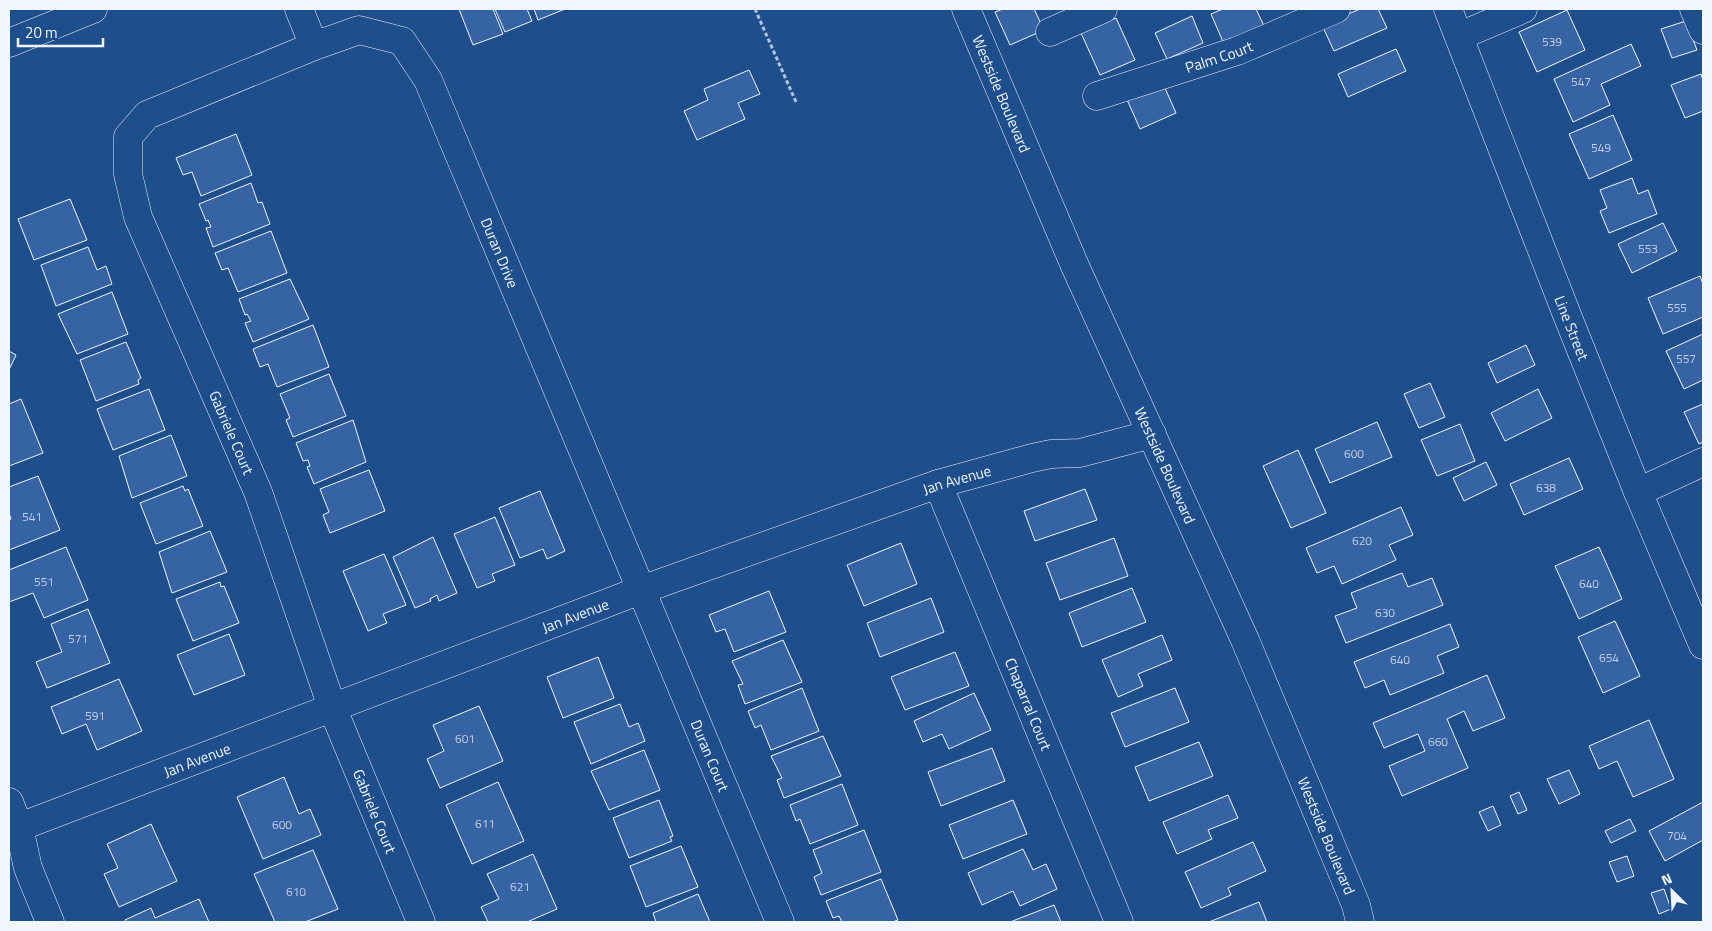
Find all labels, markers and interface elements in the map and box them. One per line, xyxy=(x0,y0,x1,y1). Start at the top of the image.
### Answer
scale bar xyxy=(18,15,102,47)
text: 20 m xyxy=(25,21,58,44)
street label: Westside Boulevard xyxy=(967,31,1037,156)
house number: 539 xyxy=(1542,32,1562,51)
street label: Palm Court xyxy=(1182,34,1257,78)
house number: 547 xyxy=(1571,72,1591,91)
house number: 549 xyxy=(1591,138,1611,157)
street label: Duran Drive xyxy=(475,214,525,291)
house number: 553 xyxy=(1638,239,1658,258)
street label: Line Street xyxy=(1549,292,1596,364)
house number: 555 xyxy=(1667,298,1687,317)
house number: 557 xyxy=(1676,349,1696,368)
street label: Gabriele Court xyxy=(204,387,261,479)
street label: Westside Boulevard xyxy=(1129,403,1202,527)
house number: 600 xyxy=(1344,444,1364,463)
street label: Jan Avenue xyxy=(919,458,993,500)
house number: 638 xyxy=(1536,478,1556,497)
house number: 541 xyxy=(22,507,42,526)
house number: 620 xyxy=(1352,531,1372,550)
house number: 551 xyxy=(34,572,54,591)
house number: 640 xyxy=(1579,574,1599,593)
street label: Jan Avenue xyxy=(538,592,612,638)
house number: 630 xyxy=(1375,603,1395,622)
house number: 571 xyxy=(68,629,88,648)
house number: 654 xyxy=(1599,648,1619,667)
house number: 640 xyxy=(1390,650,1410,669)
street label: Chaparral Court xyxy=(1000,654,1059,754)
house number: 591 xyxy=(85,706,105,725)
street label: Duran Court xyxy=(685,716,736,796)
house number: 601 xyxy=(455,729,475,748)
house number: 660 xyxy=(1428,732,1448,751)
street label: Jan Avenue xyxy=(160,736,234,783)
street label: Gabriele Court xyxy=(347,765,403,858)
street label: Westside Boulevard xyxy=(1292,773,1362,898)
house number: 611 xyxy=(475,814,495,833)
house number: 600 xyxy=(272,815,292,834)
house number: 704 xyxy=(1667,826,1687,845)
north arrow xyxy=(1647,866,1697,916)
text: N xyxy=(1658,867,1675,890)
house number: 621 xyxy=(510,877,530,896)
house number: 610 xyxy=(286,882,306,901)

